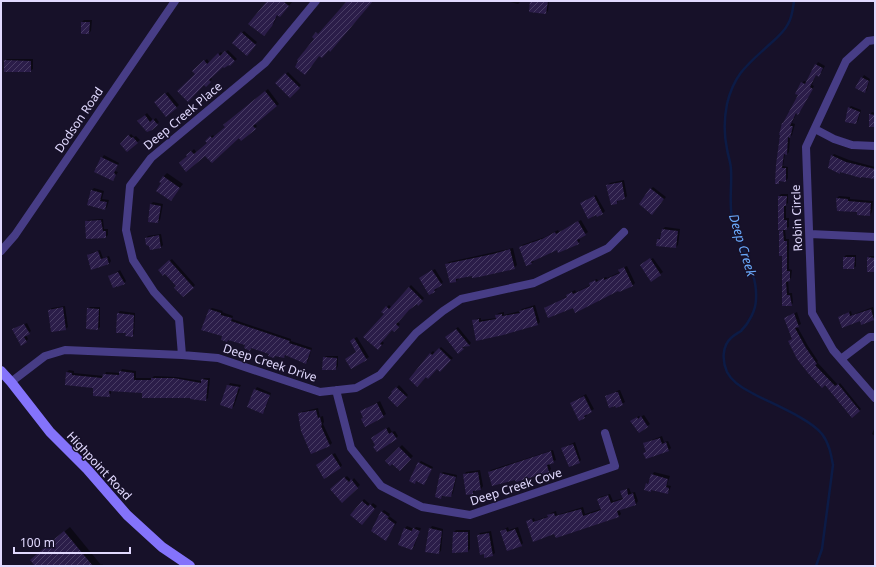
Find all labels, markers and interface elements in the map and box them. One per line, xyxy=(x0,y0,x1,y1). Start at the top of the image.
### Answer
street label: Deep Creek Place xyxy=(140,78,226,154)
street label: Dodson Road xyxy=(50,84,107,156)
street label: Robin Circle xyxy=(787,184,806,252)
water label: Deep Creek xyxy=(725,212,761,279)
street label: Deep Creek Drive xyxy=(221,339,320,386)
street label: Highpoint Road xyxy=(63,428,136,504)
street label: Deep Creek Cove xyxy=(468,464,564,509)
scale bar xyxy=(14,529,130,555)
text: 100 m xyxy=(20,534,55,551)

